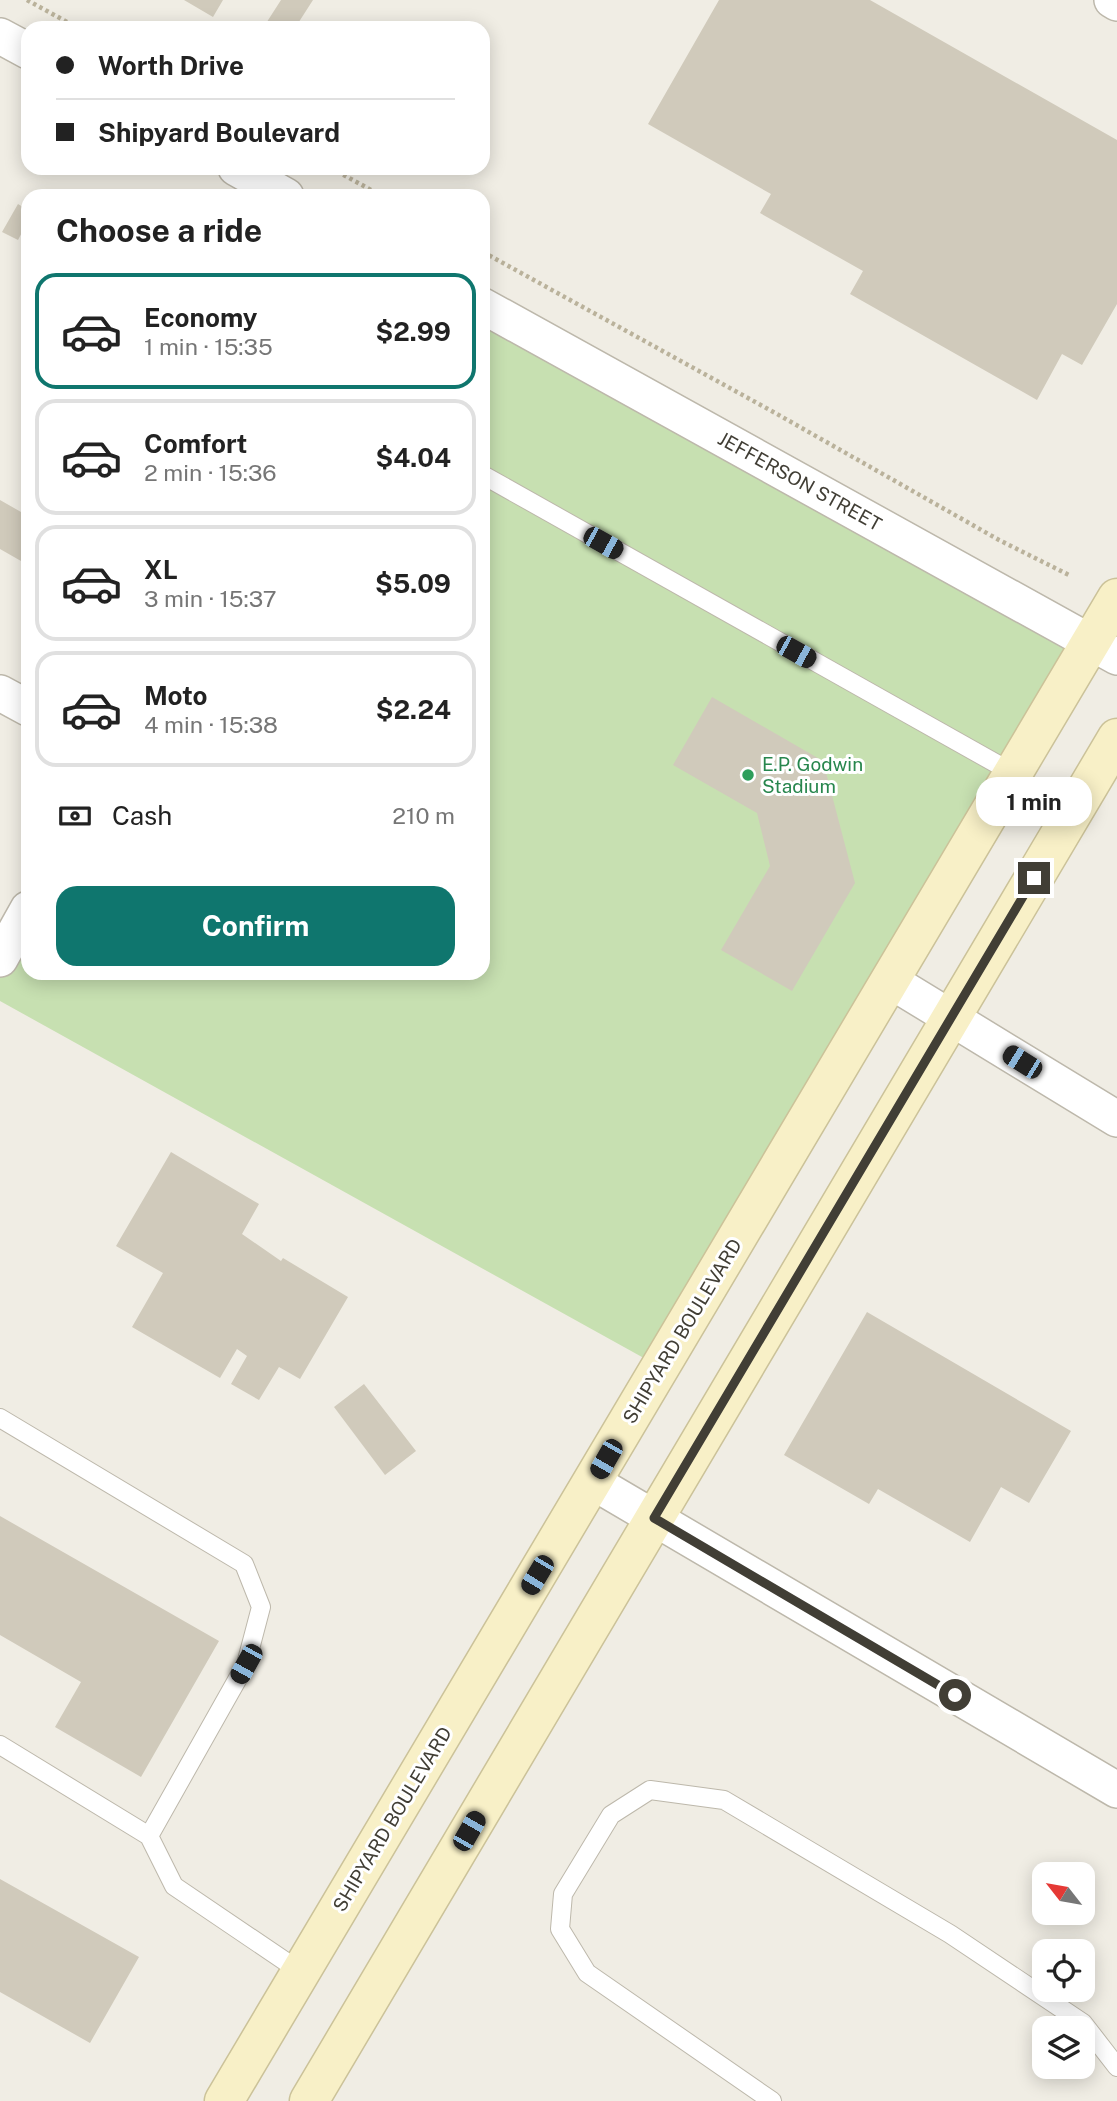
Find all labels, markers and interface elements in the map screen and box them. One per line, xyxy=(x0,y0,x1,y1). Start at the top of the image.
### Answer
text: Worth Drive xyxy=(98,50,244,81)
text: Shipyard Boulevard xyxy=(98,117,340,148)
text: Choose a ride xyxy=(56,212,262,249)
icon: car xyxy=(60,300,123,363)
text: Economy xyxy=(144,302,257,333)
text: $2.99 xyxy=(376,316,451,347)
text: 1 min · 15:35 xyxy=(144,333,273,360)
icon: car xyxy=(60,426,123,489)
street label: JEFFERSON STREET xyxy=(714,427,886,535)
text: Comfort xyxy=(144,428,247,459)
text: $4.04 xyxy=(376,442,451,473)
text: 2 min · 15:36 xyxy=(144,459,277,486)
car xyxy=(580,524,627,562)
icon: car xyxy=(60,552,123,615)
text: XL xyxy=(144,554,178,585)
text: $5.09 xyxy=(375,568,451,599)
text: 3 min · 15:37 xyxy=(144,585,277,612)
car xyxy=(773,633,820,671)
icon: car xyxy=(60,678,123,741)
text: Moto xyxy=(144,680,207,711)
text: $2.24 xyxy=(376,694,451,725)
text: 4 min · 15:38 xyxy=(144,711,278,738)
place label: E.P. Godwin Stadium xyxy=(762,753,863,797)
marker: E.P. Godwin Stadium xyxy=(740,767,756,783)
callout: 1 min xyxy=(976,776,1092,826)
text: 1 min xyxy=(1006,788,1062,815)
icon: cash xyxy=(56,797,94,835)
text: Cash xyxy=(112,800,172,831)
text: 210 m xyxy=(392,802,455,829)
route end xyxy=(1018,862,1050,894)
button: Confirm xyxy=(56,886,455,966)
car xyxy=(999,1042,1046,1082)
street label: SHIPYARD BOULEVARD xyxy=(618,1235,746,1427)
car xyxy=(587,1436,626,1482)
car xyxy=(518,1552,557,1598)
car xyxy=(227,1641,266,1687)
route start xyxy=(939,1679,971,1711)
street label: SHIPYARD BOULEVARD xyxy=(328,1723,456,1915)
car xyxy=(450,1808,489,1854)
north arrow xyxy=(1032,1862,1096,1925)
map controls xyxy=(1032,1862,1095,2079)
button: locate xyxy=(1032,1939,1095,2002)
button: layers xyxy=(1032,2016,1095,2079)

